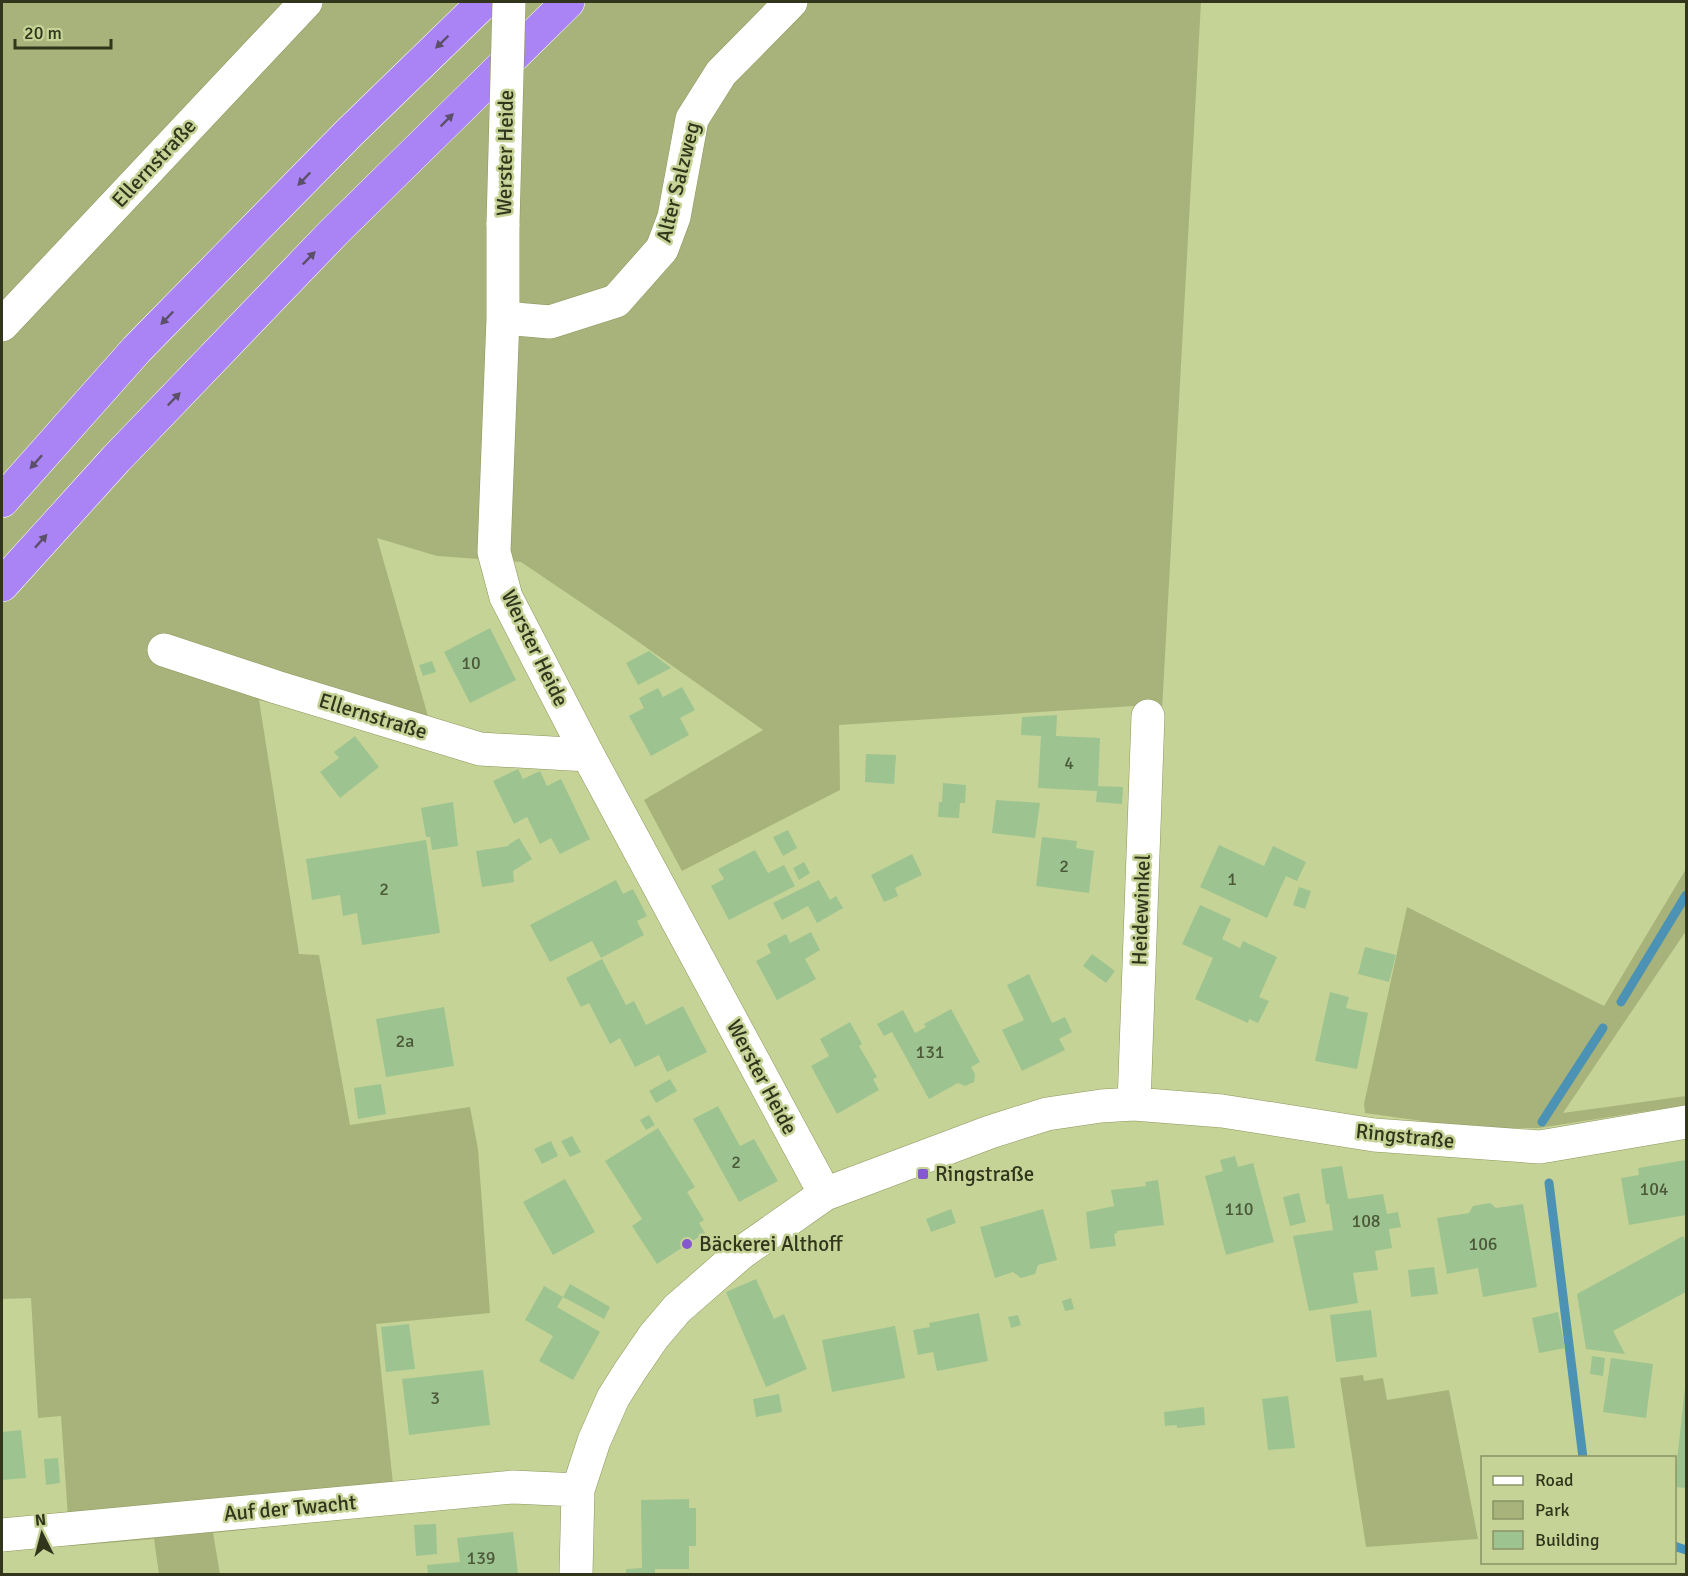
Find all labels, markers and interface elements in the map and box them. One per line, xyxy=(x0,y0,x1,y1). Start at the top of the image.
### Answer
scale bar xyxy=(15,12,111,50)
text: 20 m xyxy=(24,22,62,44)
one-way arrow xyxy=(436,35,450,49)
street label: Werster Heide xyxy=(491,90,519,216)
street label: Ellernstraße xyxy=(106,113,202,213)
one-way arrow xyxy=(440,114,454,128)
street label: Alter Salzweg xyxy=(650,119,706,245)
one-way arrow xyxy=(297,172,311,186)
one-way arrow xyxy=(302,251,316,266)
one-way arrow xyxy=(160,311,174,326)
one-way arrow xyxy=(167,392,180,407)
one-way arrow xyxy=(29,455,43,470)
one-way arrow xyxy=(34,534,48,549)
street label: Werster Heide xyxy=(496,585,574,711)
house number: 10 xyxy=(461,652,481,674)
street label: Ellernstraße xyxy=(316,687,430,745)
house number: 4 xyxy=(1064,752,1074,774)
street label: Heidewinkel xyxy=(1126,854,1156,966)
house number: 2 xyxy=(1059,855,1069,877)
house number: 1 xyxy=(1227,868,1237,890)
house number: 2 xyxy=(379,878,389,900)
street label: Werster Heide xyxy=(721,1015,803,1139)
house number: 2a xyxy=(396,1030,414,1052)
house number: 131 xyxy=(915,1041,945,1063)
street label: Ringstraße xyxy=(1354,1118,1456,1154)
house number: 2 xyxy=(731,1151,741,1173)
place label: Ringstraße xyxy=(935,1161,1034,1187)
marker: Ringstraße xyxy=(916,1167,930,1181)
house number: 104 xyxy=(1639,1178,1669,1200)
house number: 110 xyxy=(1224,1198,1254,1220)
house number: 108 xyxy=(1351,1210,1381,1232)
place label: Bäckerei Althoff xyxy=(699,1231,844,1257)
house number: 106 xyxy=(1468,1233,1498,1255)
marker: Bäckerei Althoff xyxy=(680,1237,694,1251)
house number: 3 xyxy=(430,1387,440,1409)
legend xyxy=(1481,1456,1676,1564)
text: Road xyxy=(1535,1469,1574,1491)
street label: Auf der Twacht xyxy=(223,1489,357,1527)
text: Park xyxy=(1535,1499,1570,1521)
north arrow xyxy=(12,1504,72,1564)
text: N xyxy=(34,1510,47,1531)
text: Building xyxy=(1535,1529,1599,1551)
house number: 139 xyxy=(466,1547,496,1569)

